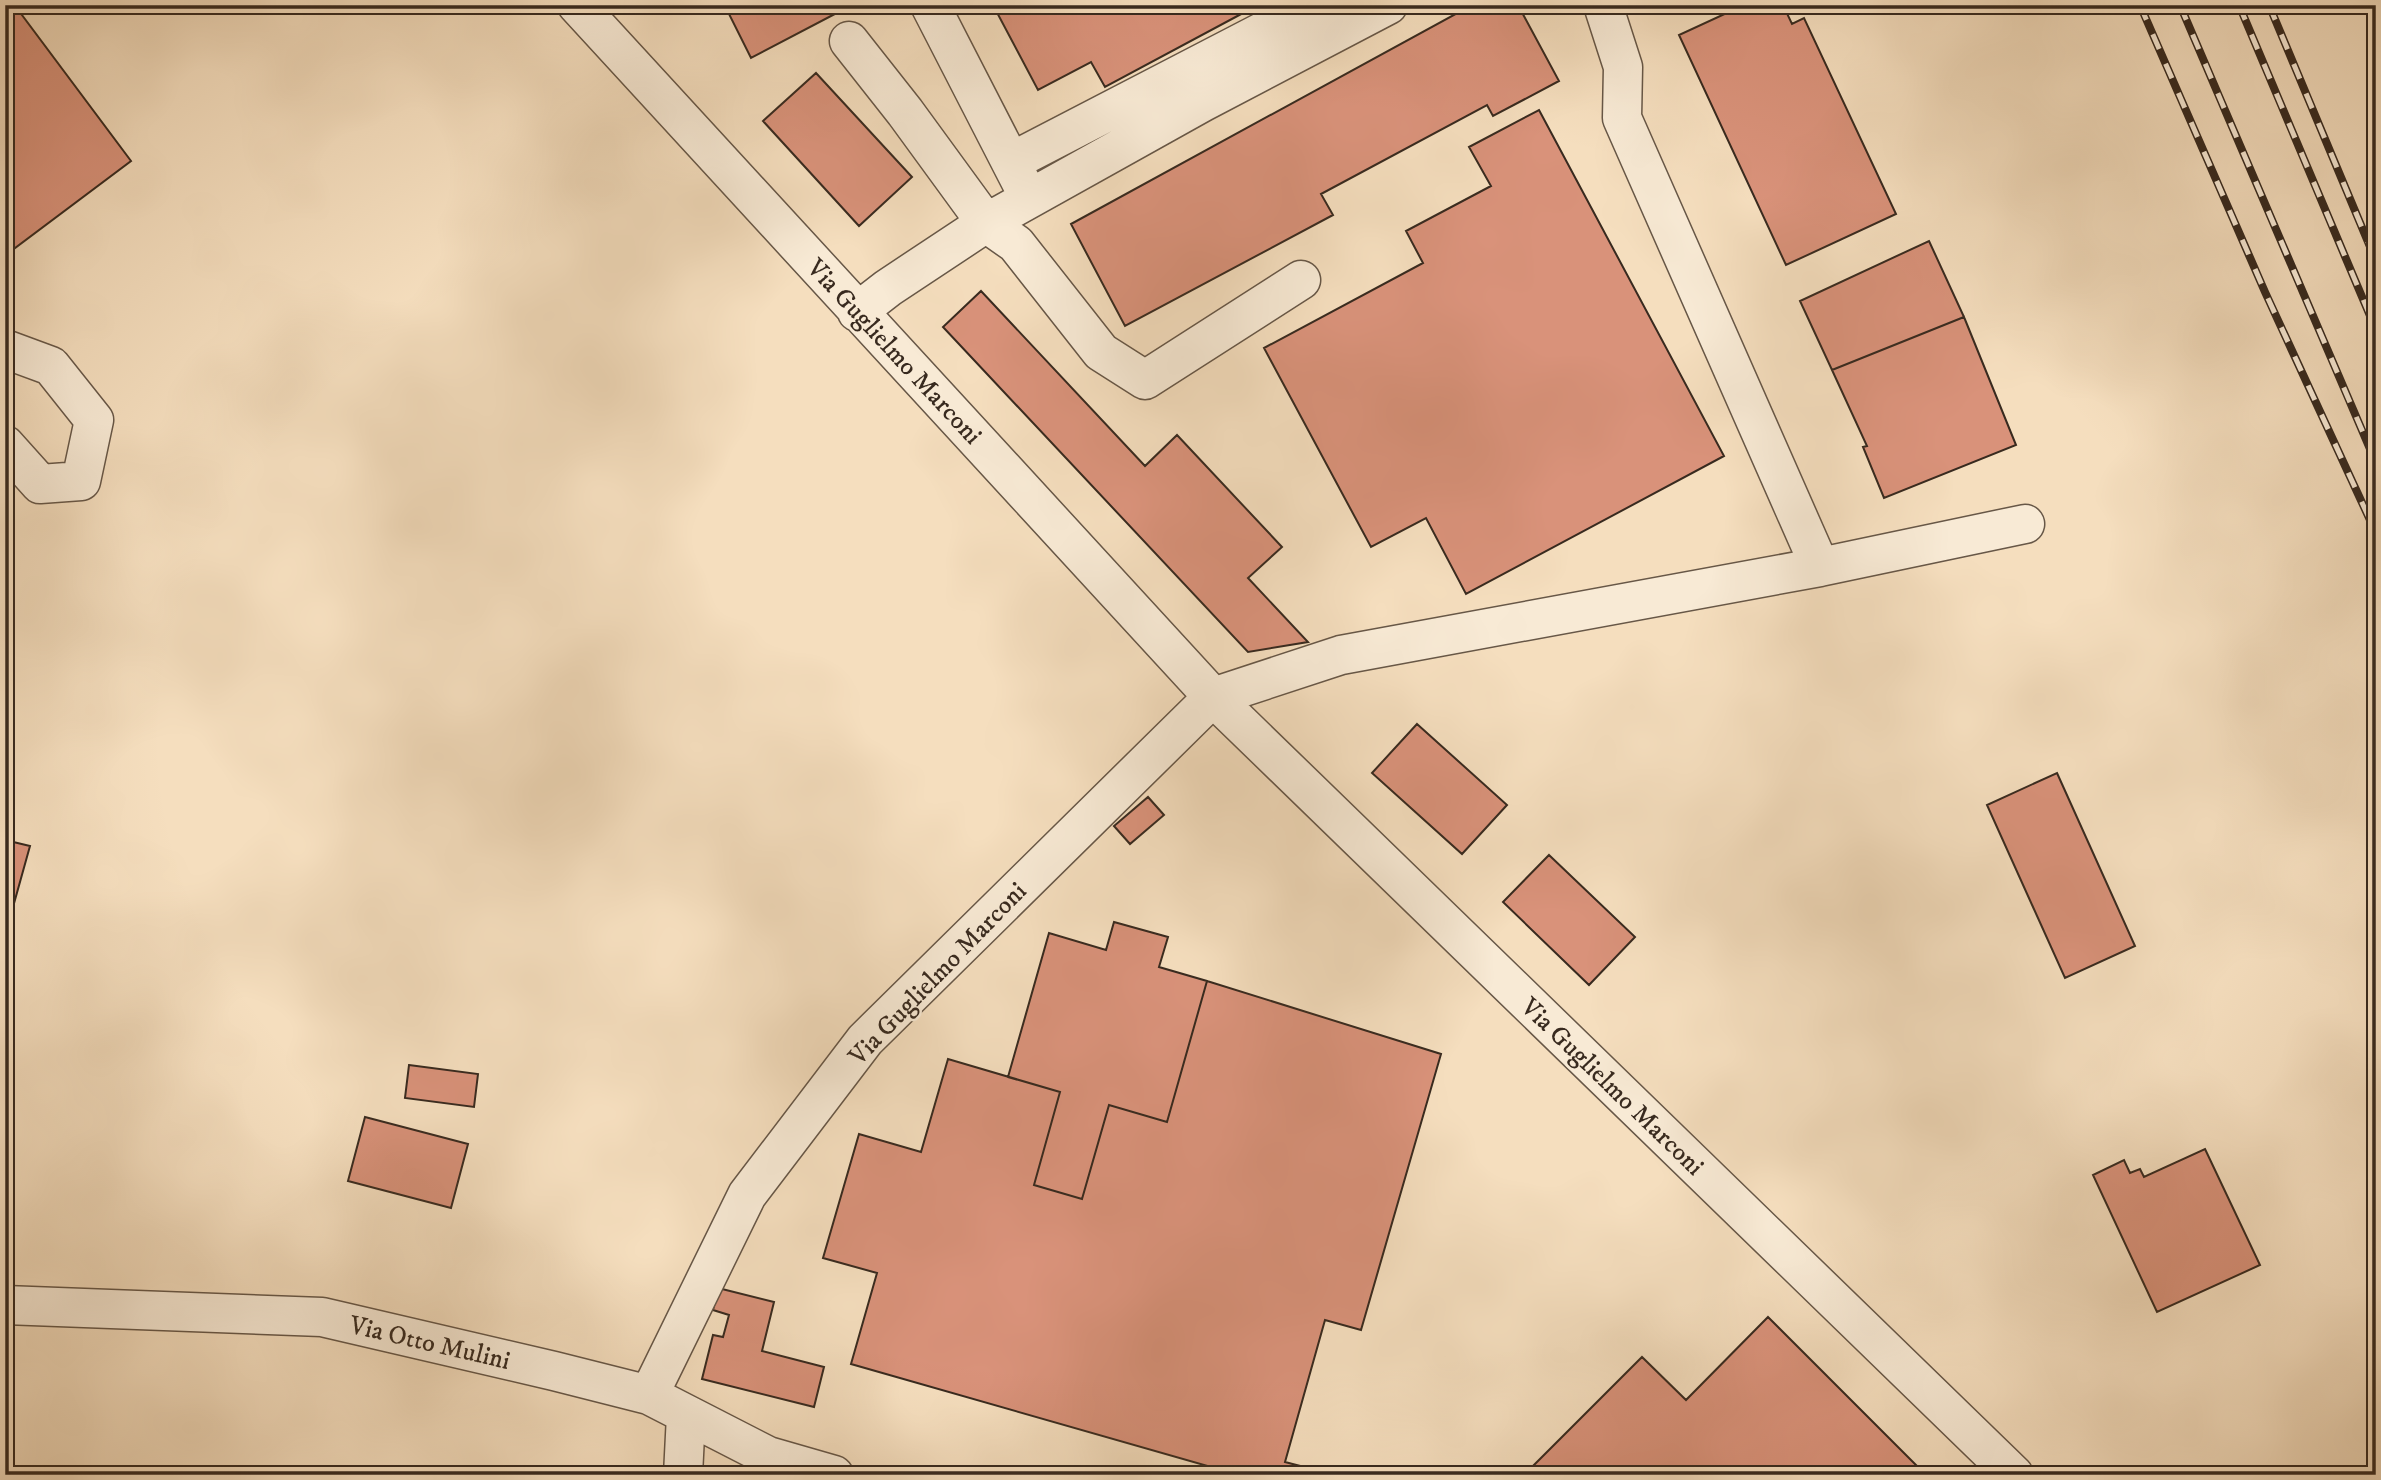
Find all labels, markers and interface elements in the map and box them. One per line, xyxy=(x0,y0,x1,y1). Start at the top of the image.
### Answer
street label: Via Guglielmo Marconi xyxy=(799,251,989,452)
street label: Via Guglielmo Marconi xyxy=(841,875,1034,1073)
street label: Via Guglielmo Marconi xyxy=(1513,990,1711,1183)
street label: Via Otto Mulini xyxy=(345,1309,513,1378)

